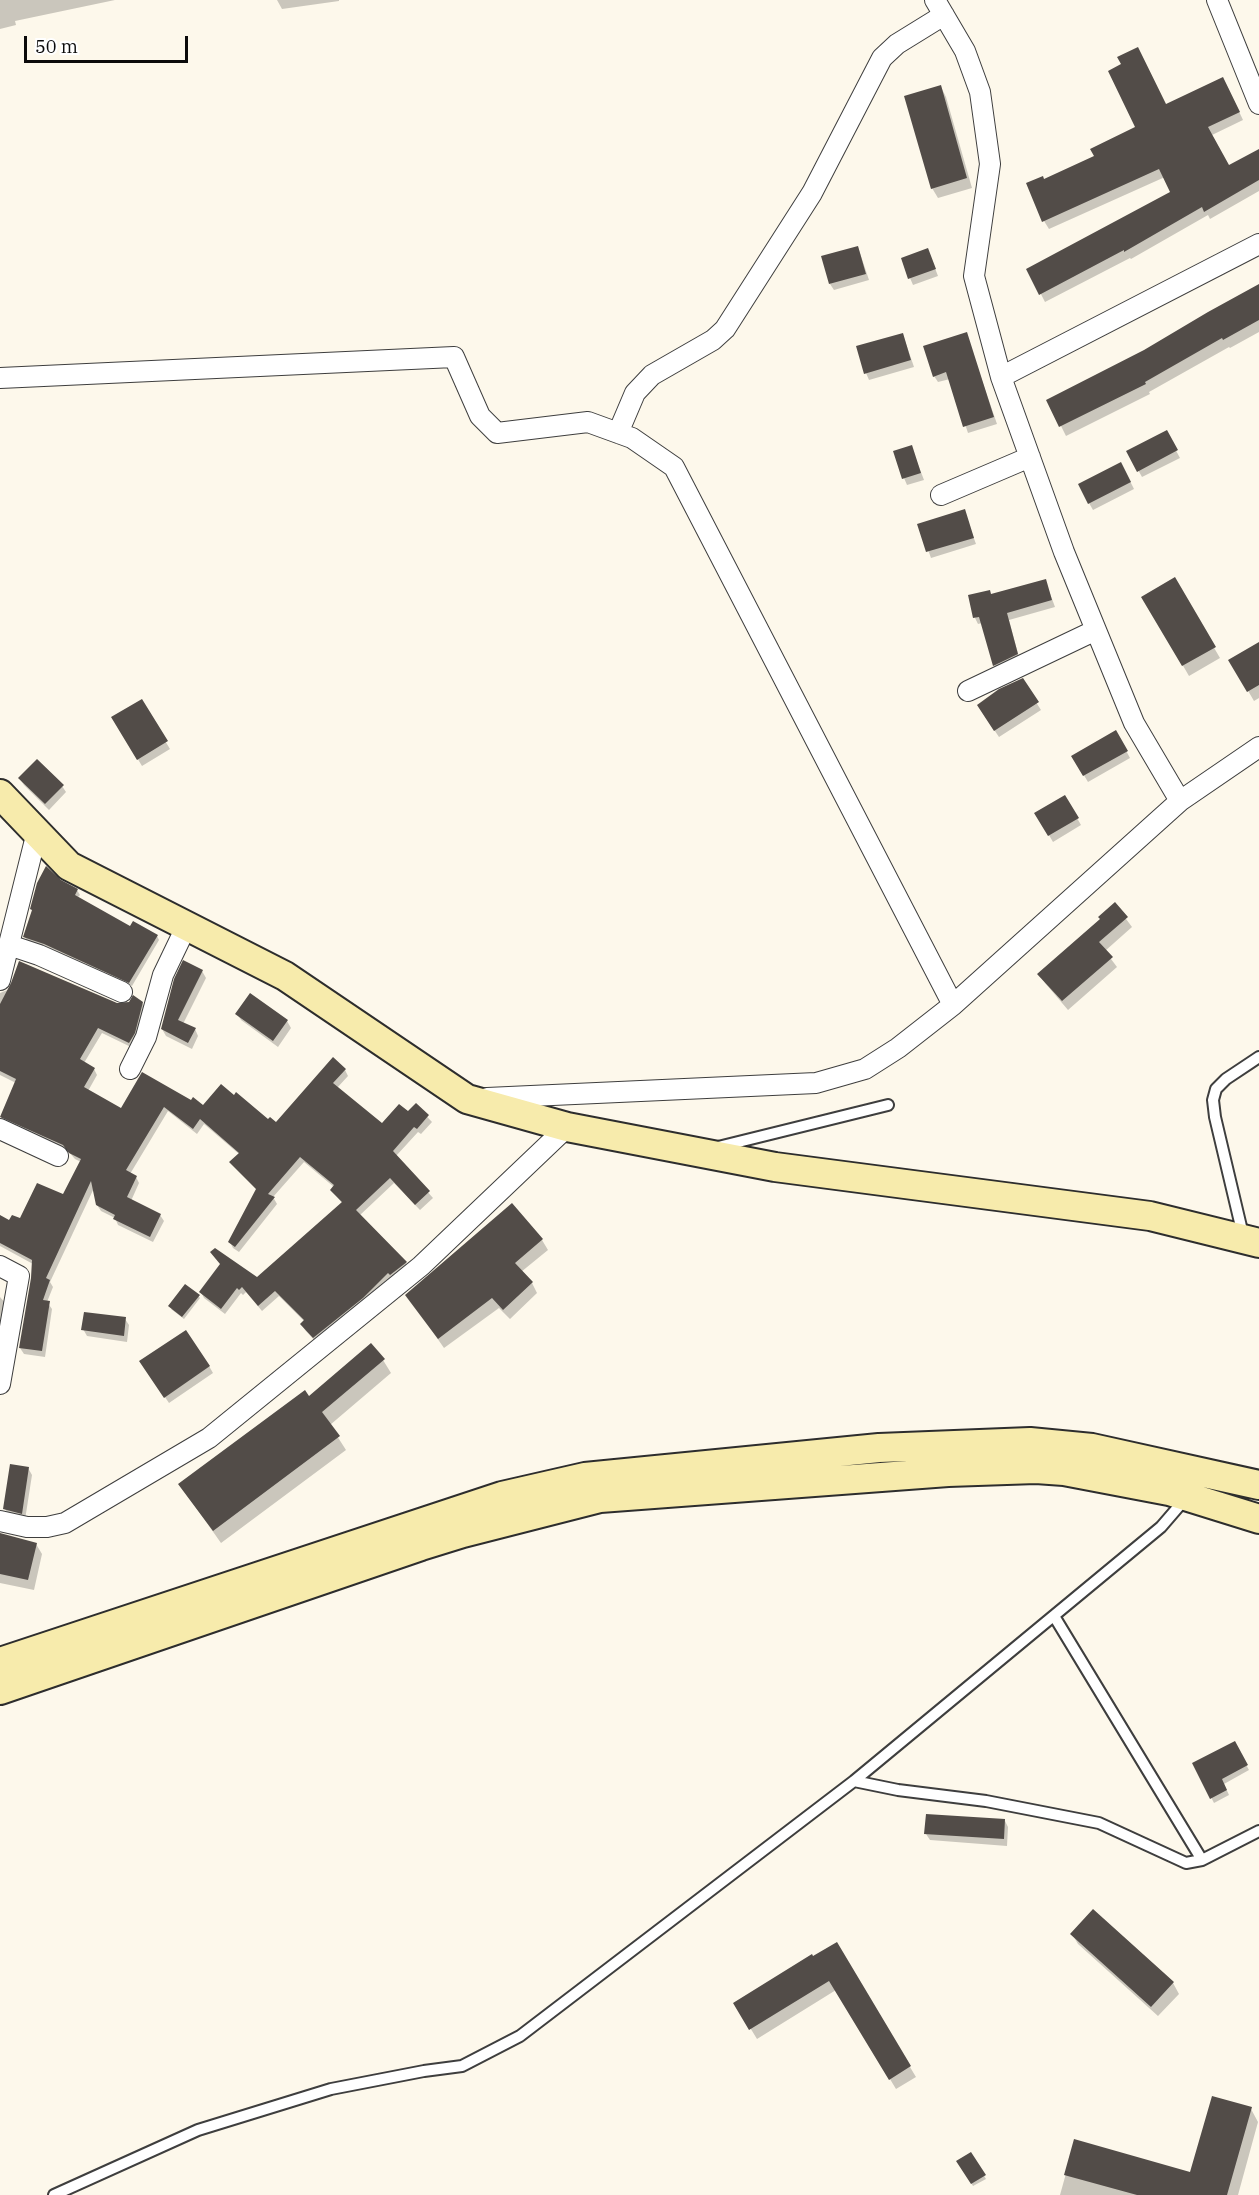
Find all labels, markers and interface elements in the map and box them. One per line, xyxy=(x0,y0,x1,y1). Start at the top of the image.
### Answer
scale bar xyxy=(27,24,190,62)
text: 50 m xyxy=(35,35,78,58)

